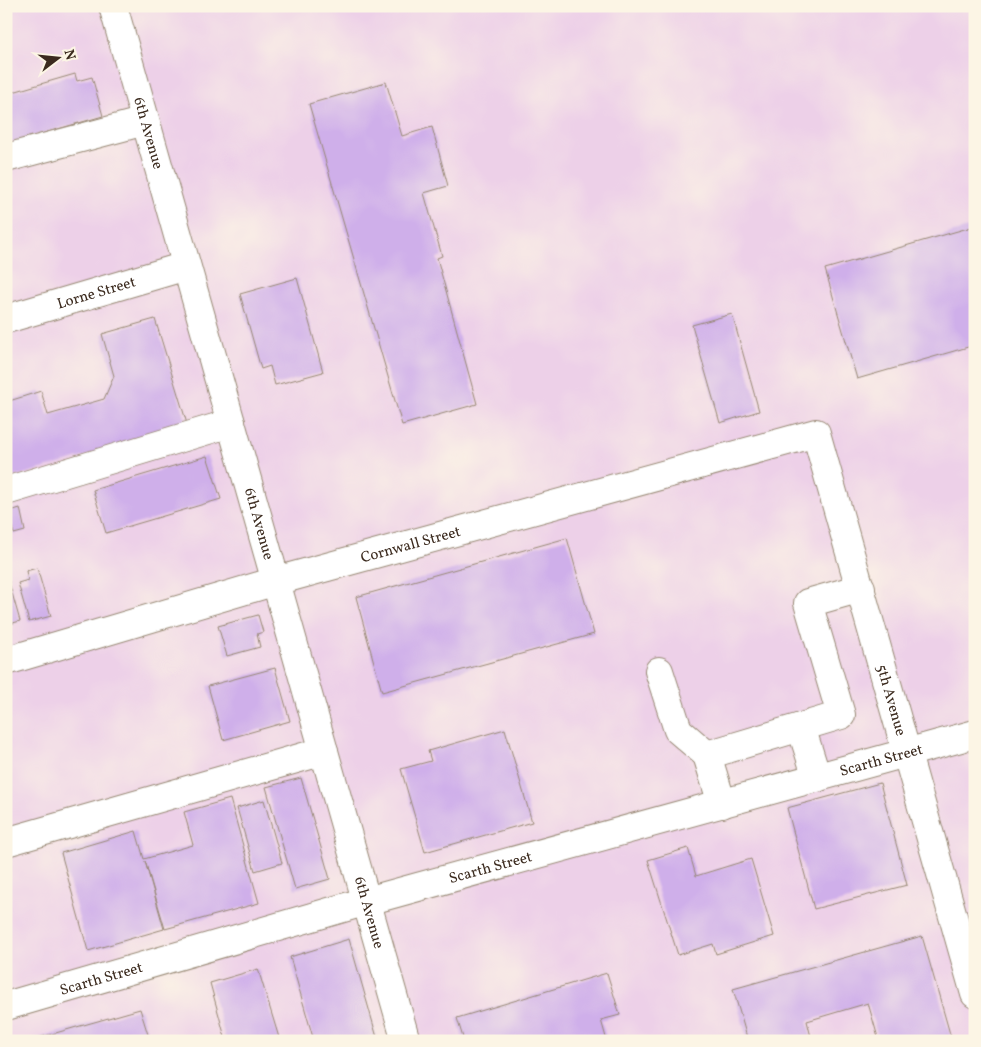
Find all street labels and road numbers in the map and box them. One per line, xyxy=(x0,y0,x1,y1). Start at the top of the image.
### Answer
street label: 6th Avenue xyxy=(127,95,168,172)
street label: Lorne Street xyxy=(55,272,138,315)
street label: 6th Avenue xyxy=(238,486,278,563)
street label: Cornwall Street xyxy=(358,522,463,569)
street label: 5th Avenue xyxy=(870,662,910,739)
street label: Scarth Street xyxy=(837,740,925,783)
street label: Scarth Street xyxy=(447,847,535,890)
street label: 6th Avenue xyxy=(348,874,388,951)
street label: Scarth Street xyxy=(58,958,145,1002)

